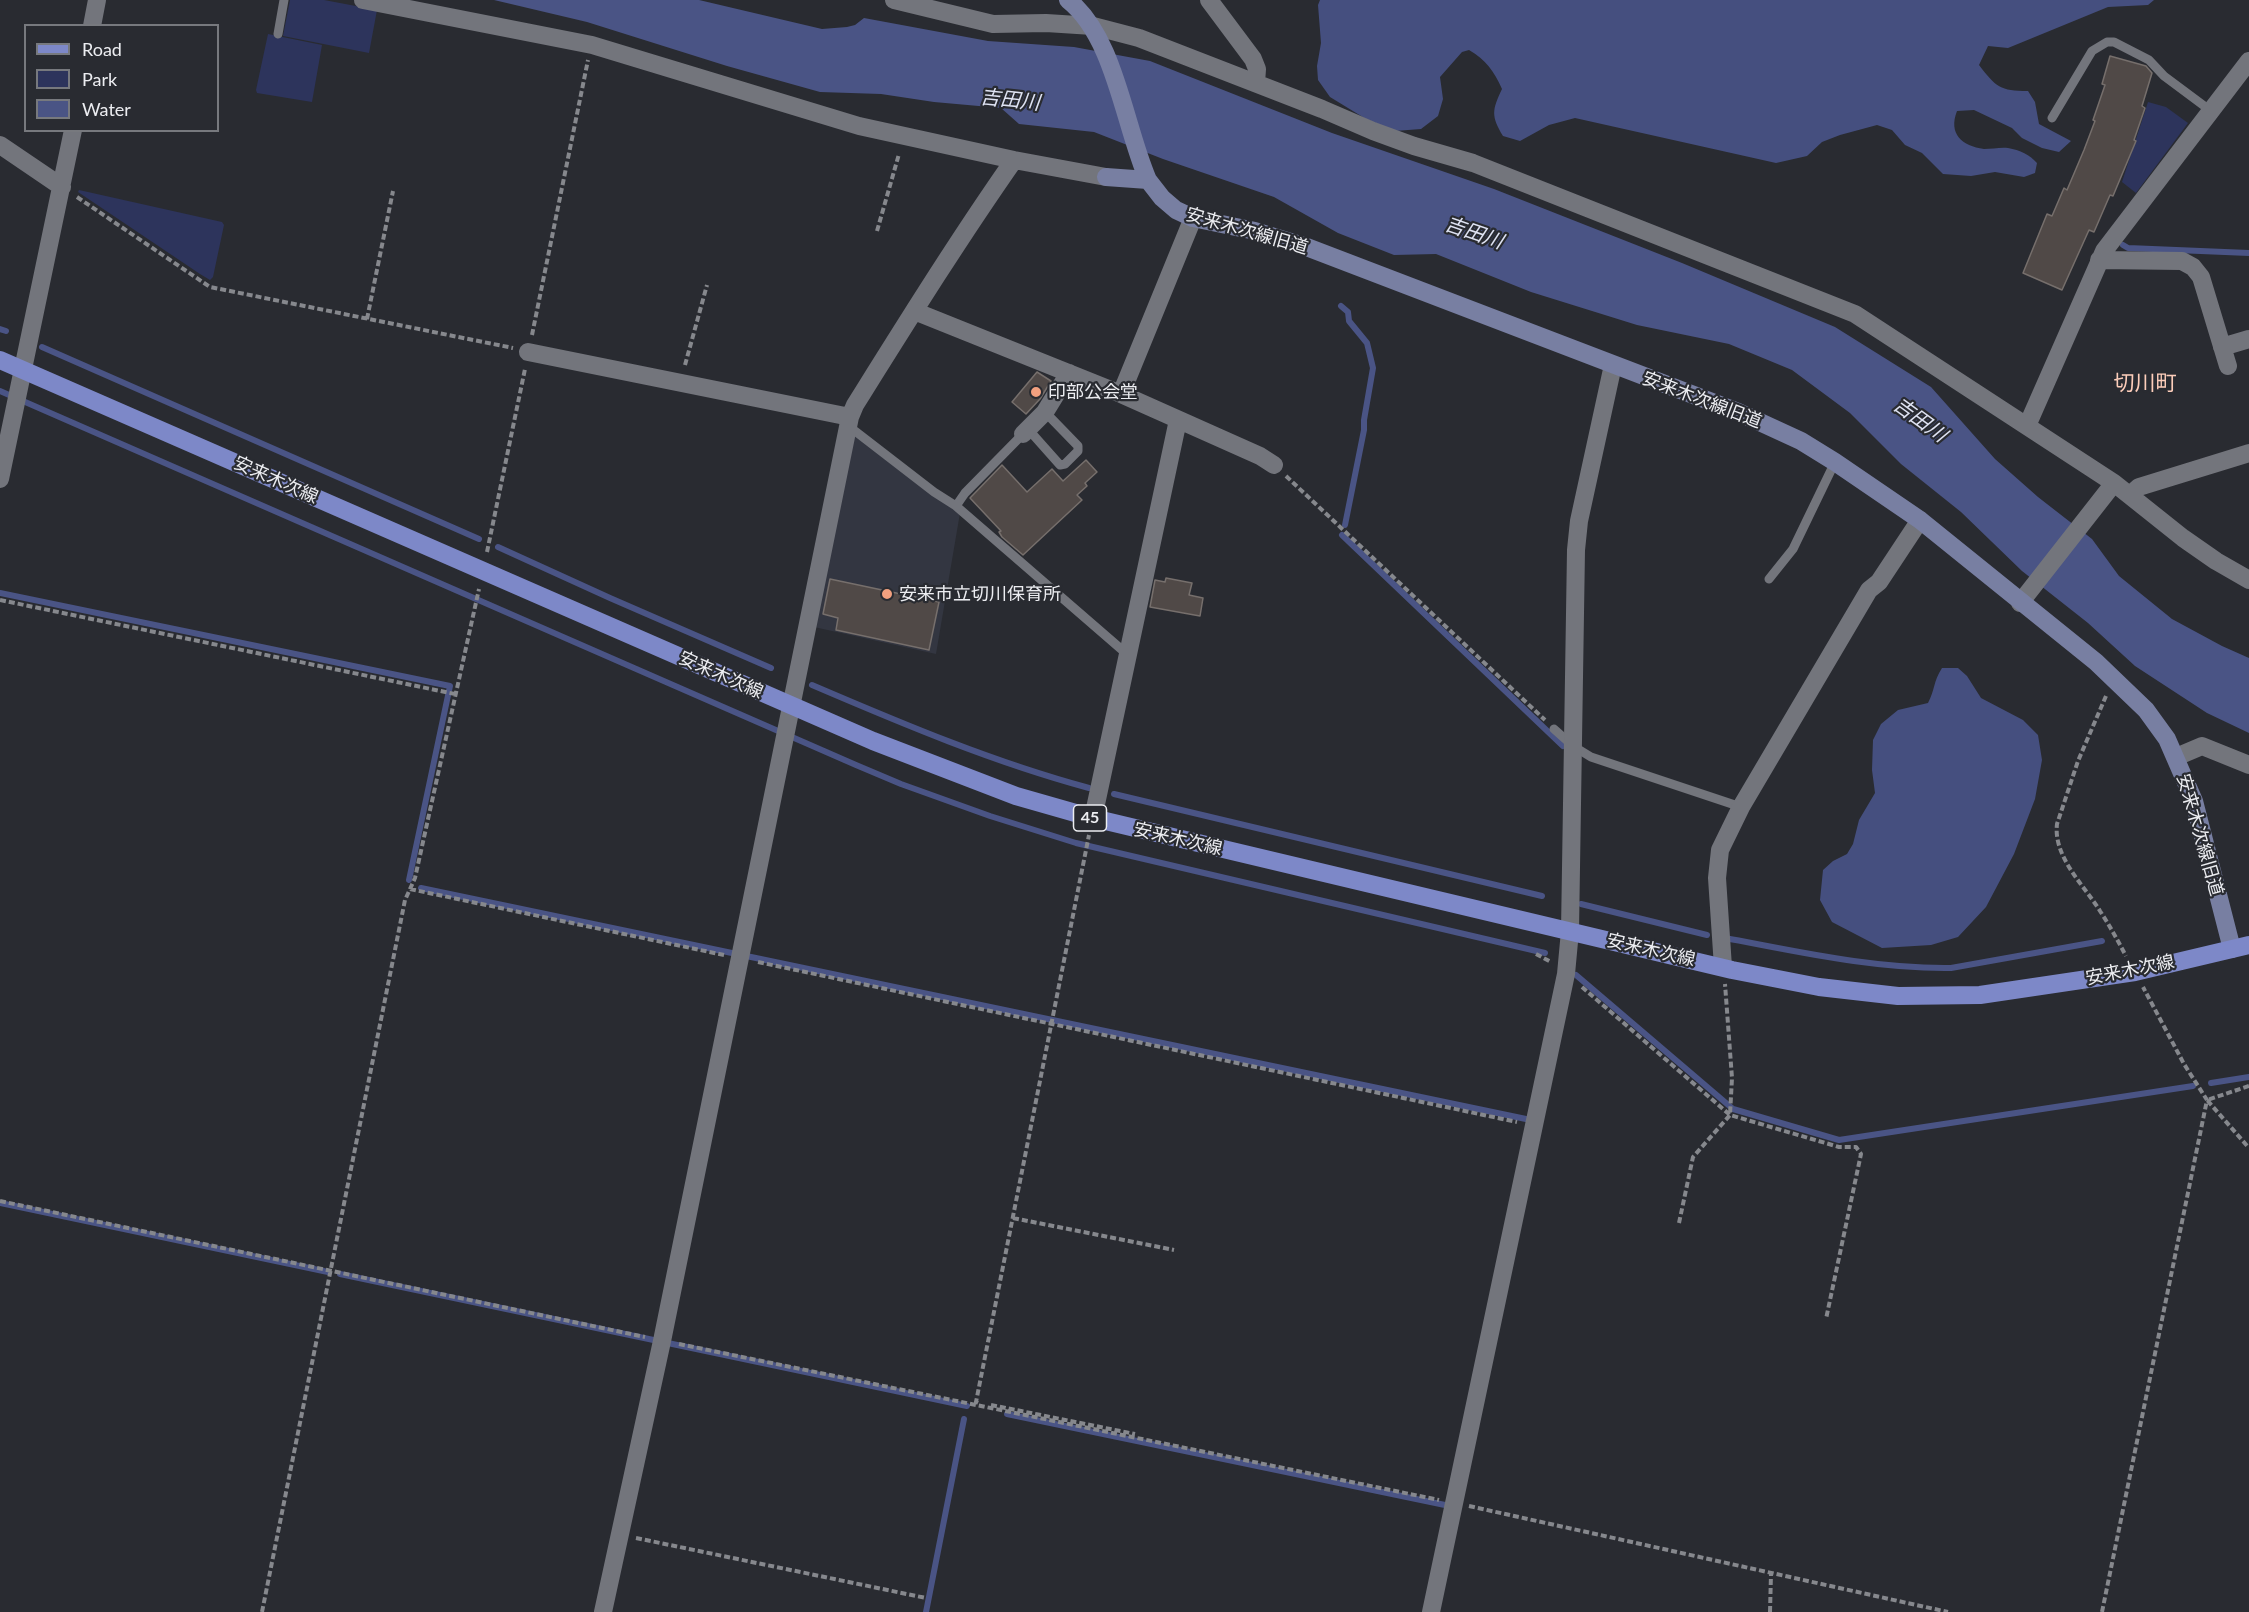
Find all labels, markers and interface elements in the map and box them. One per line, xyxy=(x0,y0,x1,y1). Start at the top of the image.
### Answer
legend xyxy=(24,24,219,132)
text: Road xyxy=(82,38,122,60)
text: Park xyxy=(82,68,117,90)
water label: 吉田川 xyxy=(979,85,1041,115)
text: Water xyxy=(82,98,131,120)
street label: 安来木次線旧道 xyxy=(1183,203,1311,259)
water label: 吉田川 xyxy=(1442,212,1506,254)
street label: 安来木次線旧道 xyxy=(1639,367,1765,433)
district label: 切川町 xyxy=(2114,370,2176,396)
place label: 印部公会堂 xyxy=(1048,381,1138,403)
marker: 印部公会堂 xyxy=(1029,385,1043,399)
water label: 吉田川 xyxy=(1889,393,1951,447)
street label: 安来木次線 xyxy=(230,452,322,508)
place label: 安来市立切川保育所 xyxy=(899,583,1061,605)
marker: 安来市立切川保育所 xyxy=(880,587,894,601)
street label: 安来木次線 xyxy=(675,647,767,703)
street label: 安来木次線旧道 xyxy=(2172,771,2228,899)
road number: 45 xyxy=(1074,805,1106,831)
street label: 安来木次線 xyxy=(1132,818,1224,860)
street label: 安来木次線 xyxy=(1605,929,1697,971)
street label: 安来木次線 xyxy=(2084,951,2176,989)

